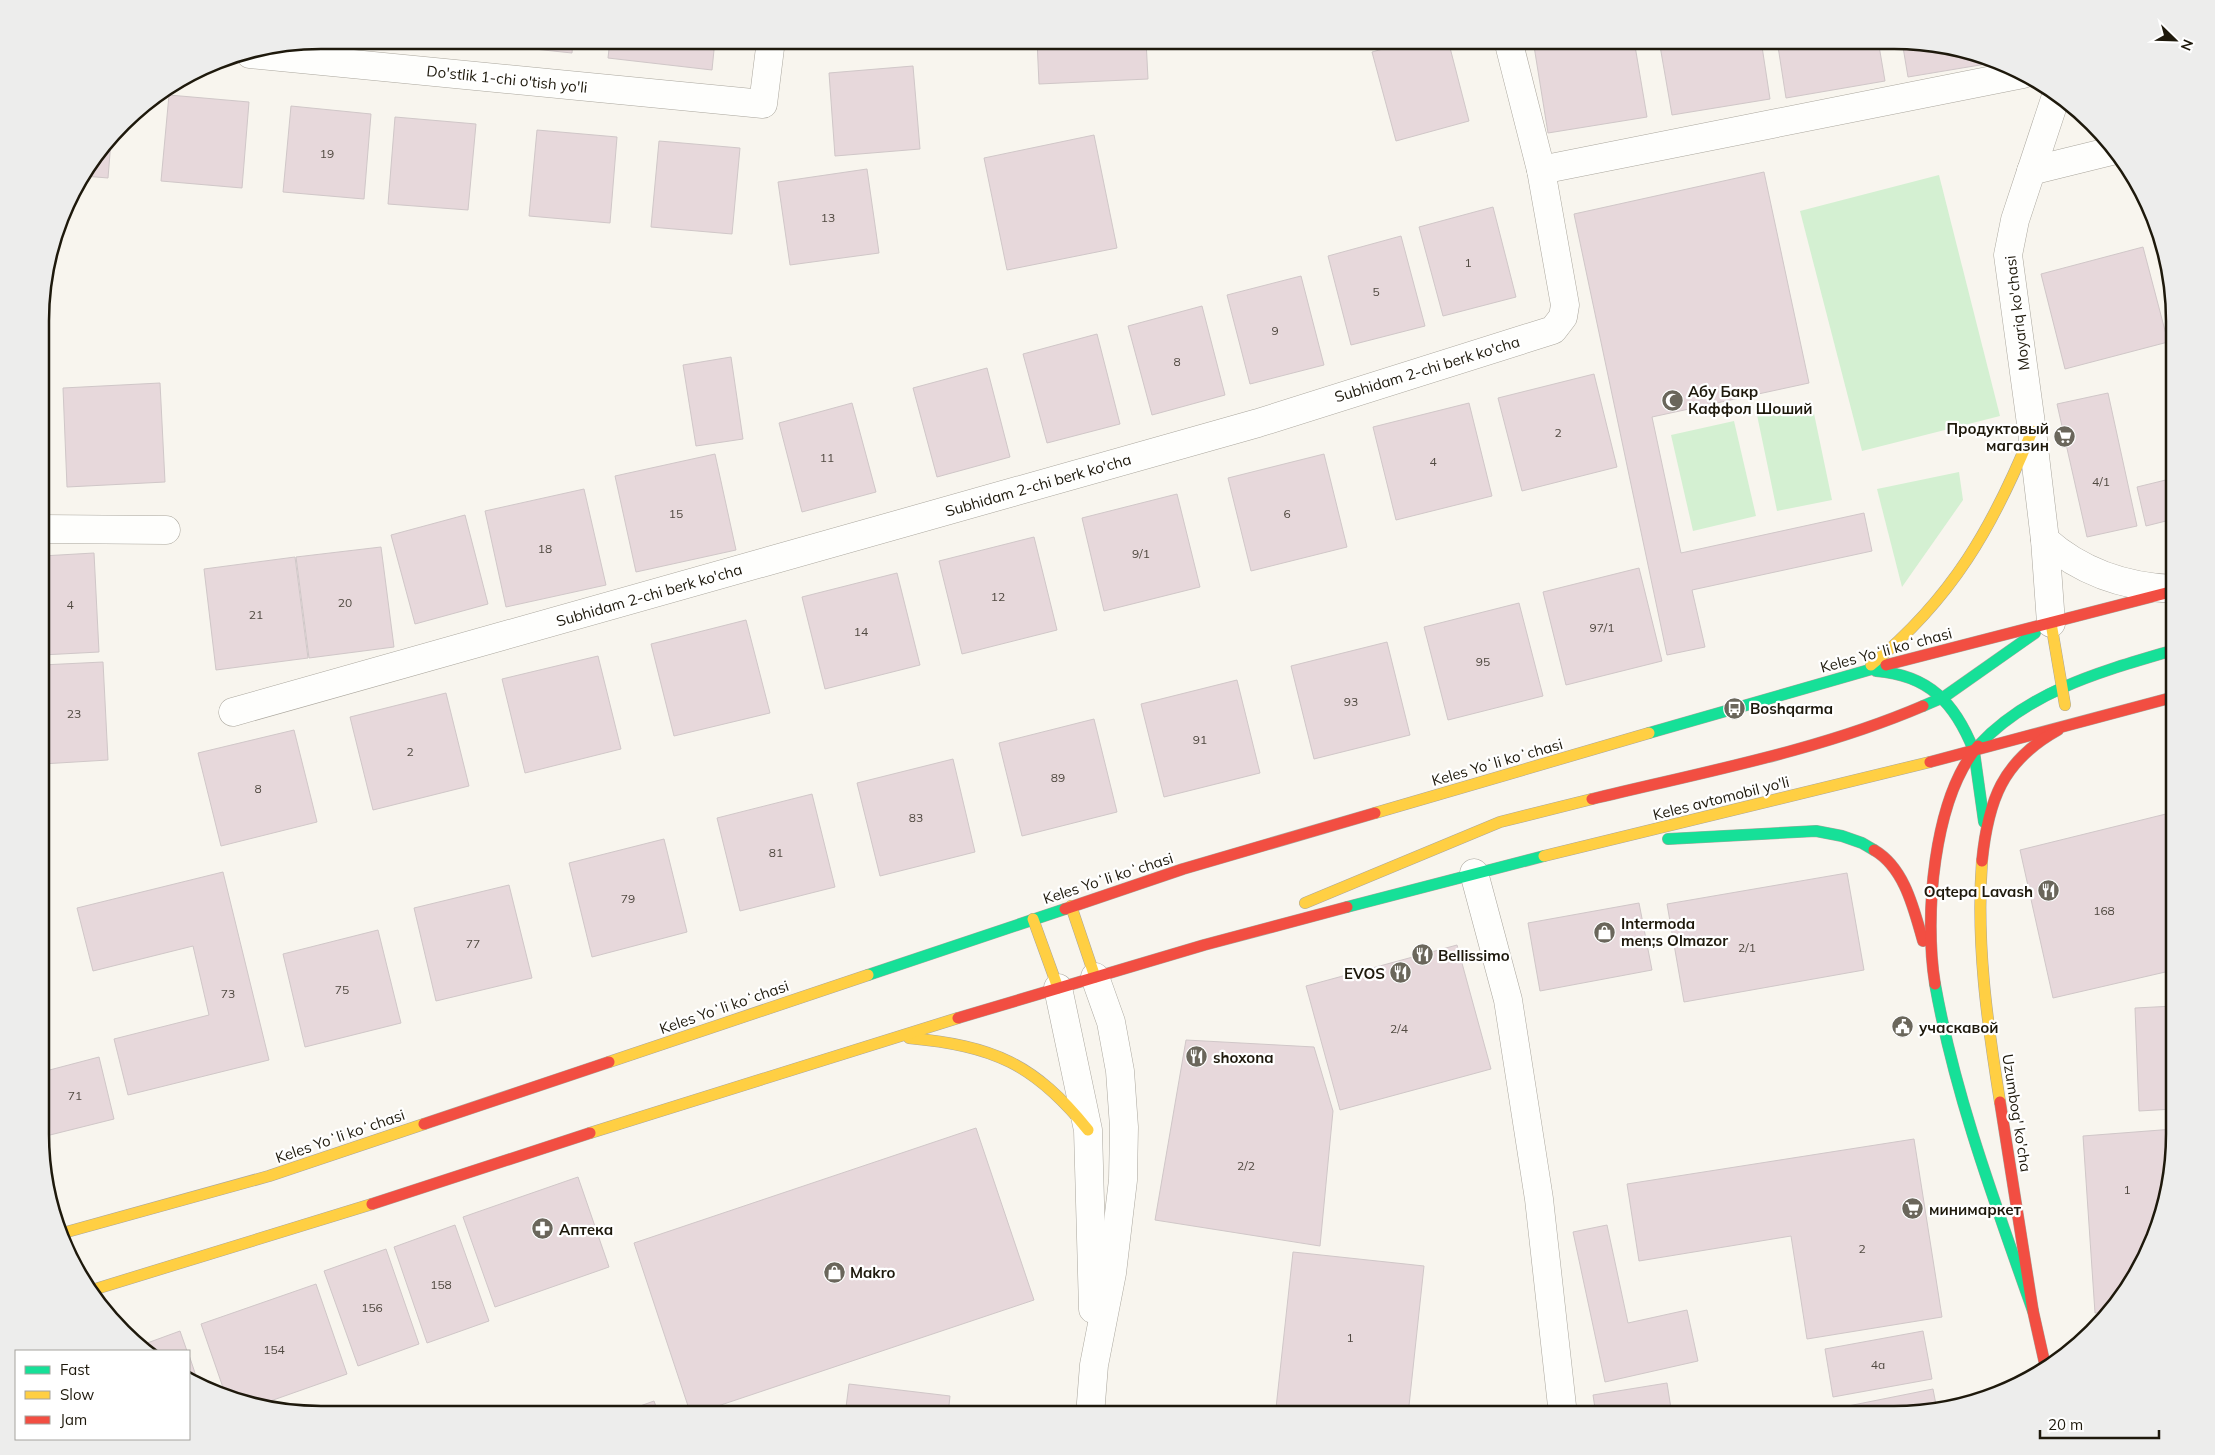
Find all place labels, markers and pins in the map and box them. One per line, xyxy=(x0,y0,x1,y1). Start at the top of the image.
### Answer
place label: Абу Бакр Каффол Шоший xyxy=(1688,382,1813,418)
mosque icon: Абу Бакр Каффол Шоший xyxy=(1660,388,1684,412)
place label: Продуктовый магазин xyxy=(1946,419,2049,455)
supermarket icon: Продуктовый магазин xyxy=(2053,425,2077,449)
bus stop icon: Boshqarma xyxy=(1722,696,1746,720)
place label: Boshqarma xyxy=(1750,699,1833,718)
restaurant icon: Oqtepa Lavash xyxy=(2037,879,2061,903)
place label: Oqtepa Lavash xyxy=(1924,882,2033,901)
place label: Intermoda men;s Olmazor xyxy=(1621,914,1728,950)
shop icon: Intermoda men;s Olmazor xyxy=(1593,920,1617,944)
restaurant icon: Bellissimo xyxy=(1410,943,1434,967)
place label: Bellissimo xyxy=(1438,946,1510,965)
restaurant icon: EVOS xyxy=(1389,961,1413,985)
place label: EVOS xyxy=(1344,964,1385,983)
public building icon: учаскавой xyxy=(1891,1015,1915,1039)
place label: учаскавой xyxy=(1919,1018,1998,1037)
restaurant icon: shoxona xyxy=(1185,1045,1209,1069)
place label: shoxona xyxy=(1213,1048,1274,1067)
supermarket icon: минимаркет xyxy=(1901,1197,1925,1221)
place label: минимаркет xyxy=(1929,1200,2022,1219)
pharmacy icon: Аптека xyxy=(531,1217,555,1241)
place label: Аптека xyxy=(559,1220,613,1239)
shop icon: Makro xyxy=(822,1260,846,1284)
place label: Makro xyxy=(850,1263,895,1282)

